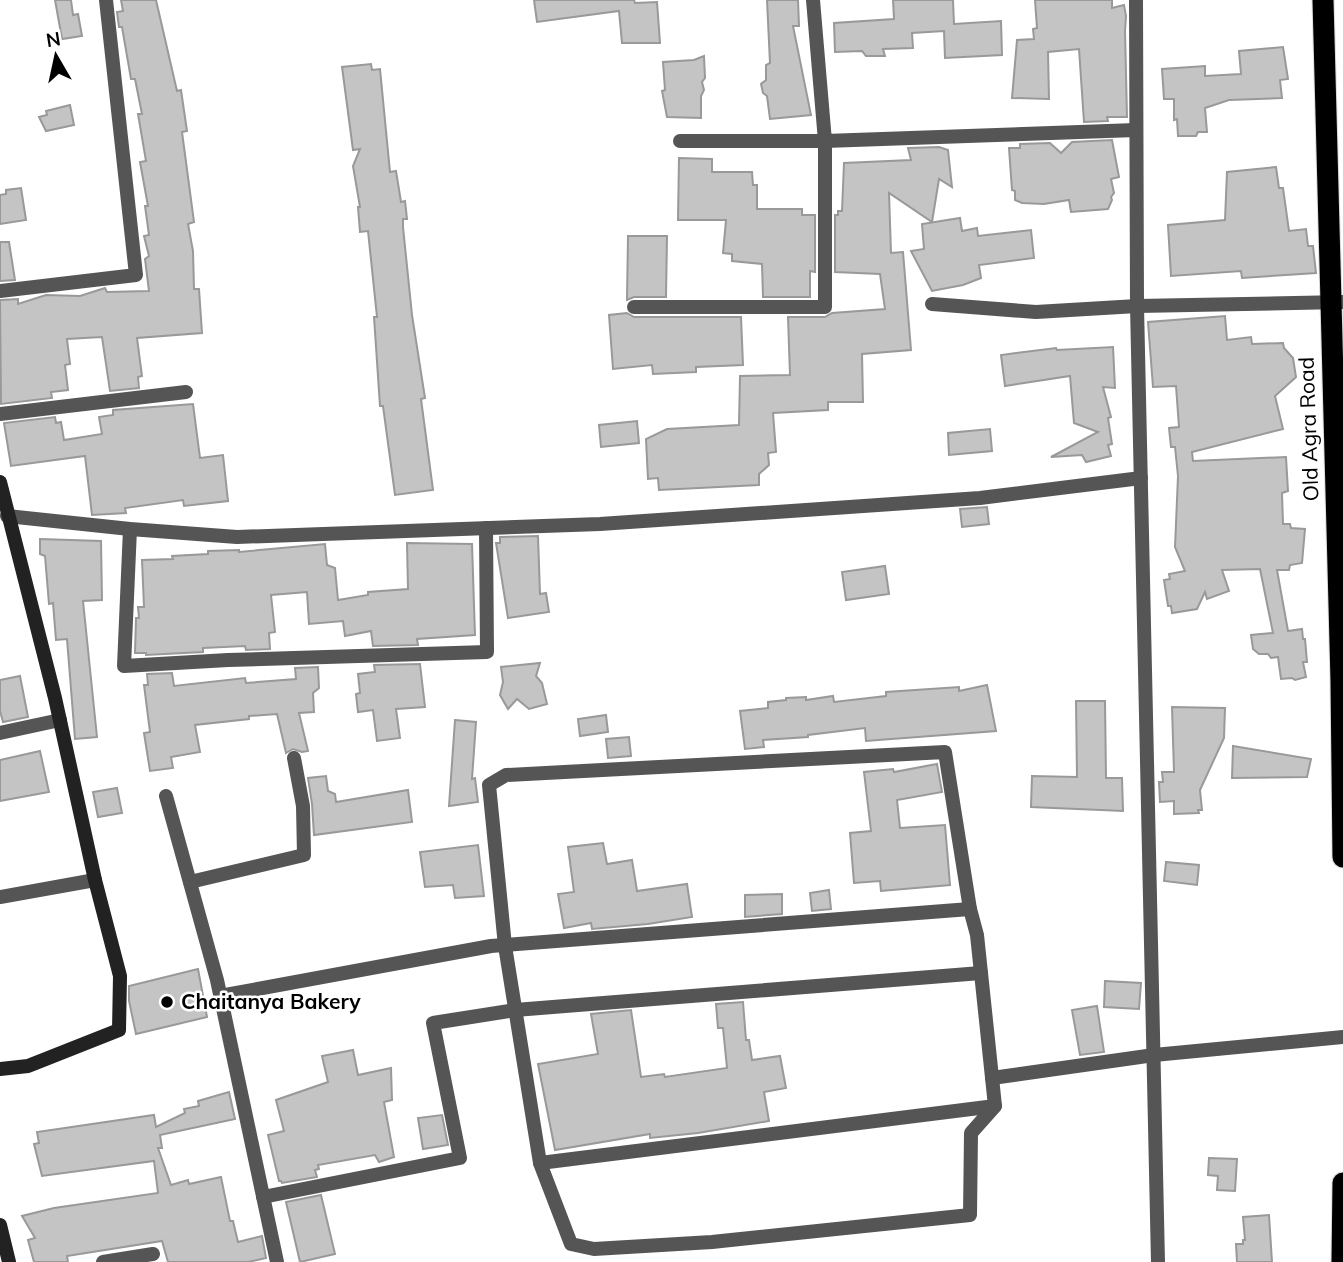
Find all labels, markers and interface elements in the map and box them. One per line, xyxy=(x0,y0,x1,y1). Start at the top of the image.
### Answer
north arrow xyxy=(21,21,91,91)
text: N xyxy=(44,26,62,52)
street label: Old Agra Road xyxy=(1292,356,1324,502)
place label: Chaitanya Bakery xyxy=(181,988,361,1014)
marker: Chaitanya Bakery xyxy=(159,994,175,1010)

